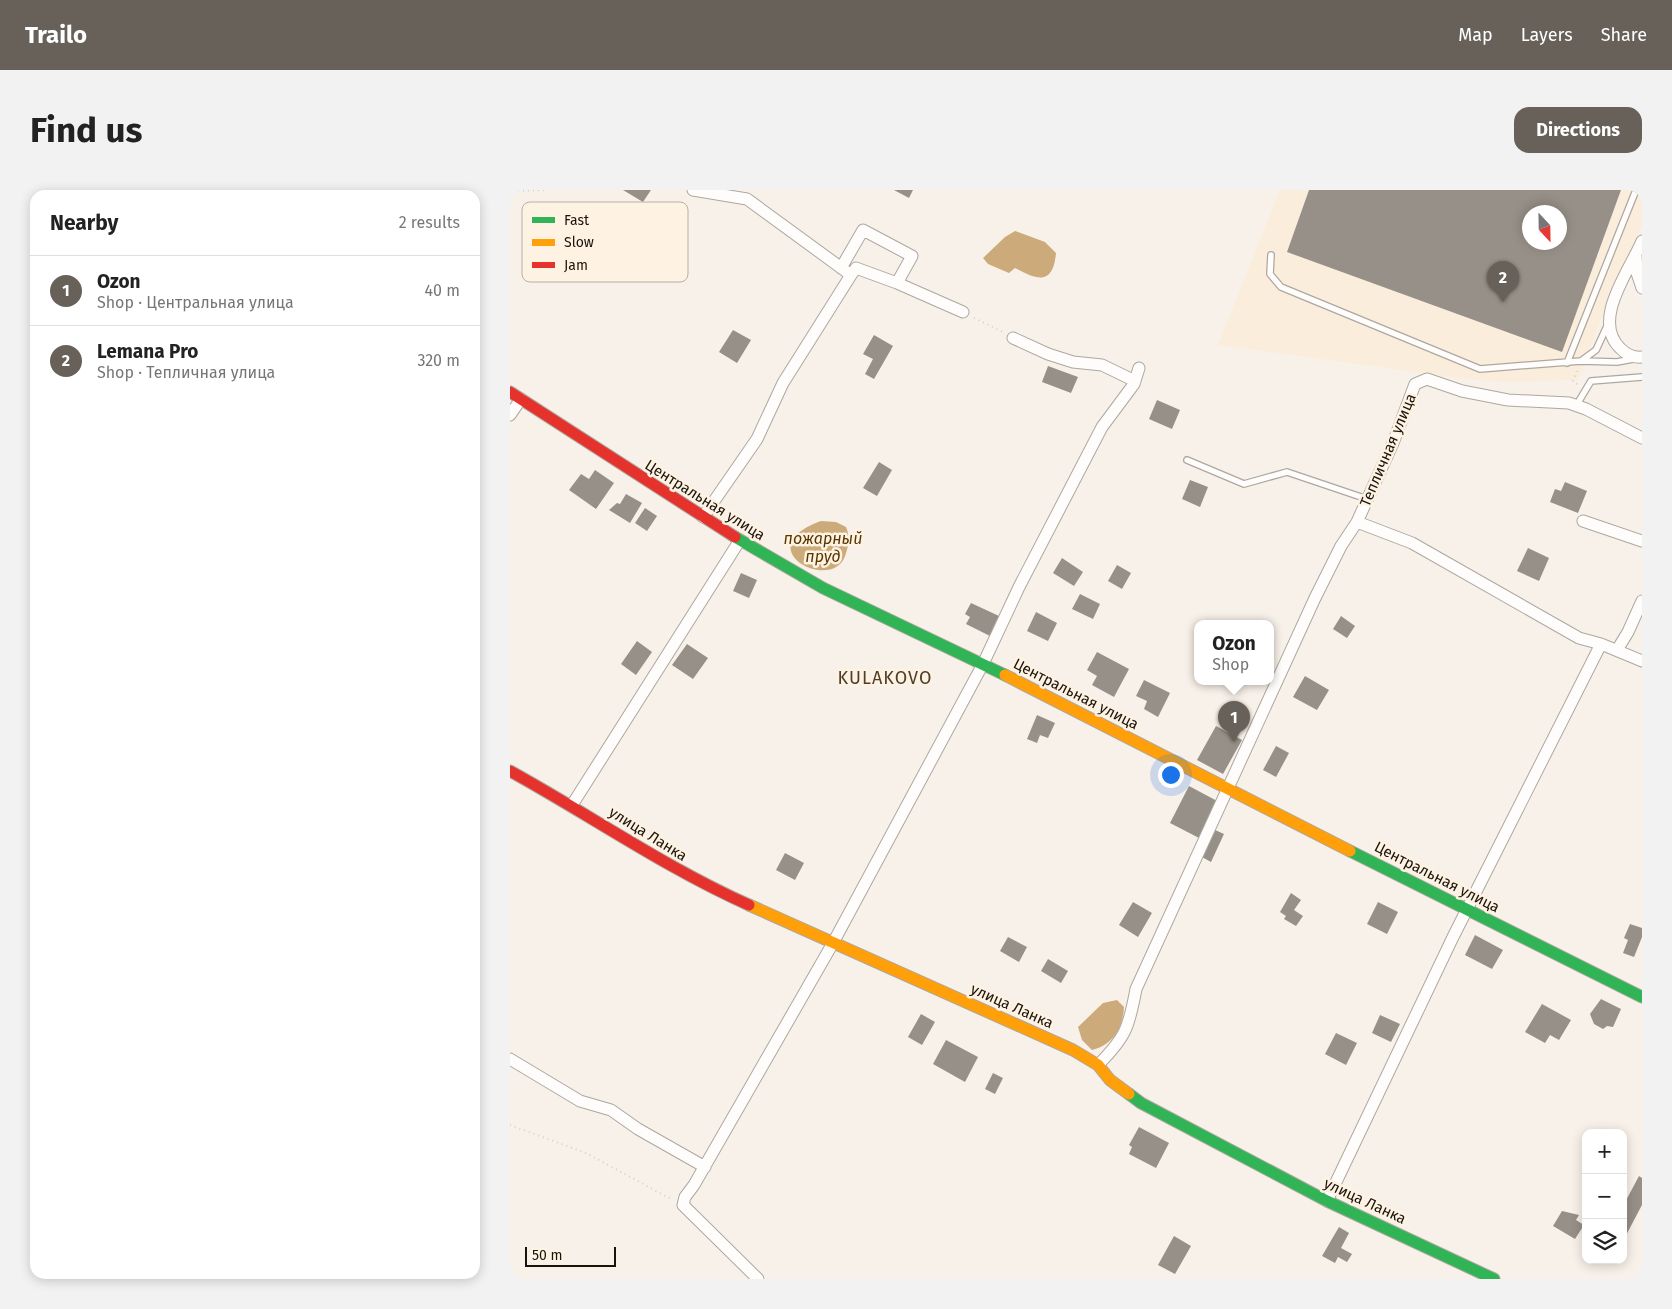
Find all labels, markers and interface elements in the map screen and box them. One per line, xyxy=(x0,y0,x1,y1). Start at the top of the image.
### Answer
text: Trailo xyxy=(25,21,87,49)
text: Map xyxy=(1458,24,1493,46)
text: Layers xyxy=(1521,24,1573,46)
text: Share xyxy=(1601,24,1647,46)
button: Directions xyxy=(1514,107,1642,153)
text: Find us xyxy=(30,109,142,151)
legend xyxy=(522,202,688,282)
north arrow xyxy=(1522,205,1567,250)
text: Nearby xyxy=(50,210,118,236)
text: Fast xyxy=(564,212,590,229)
text: 2 results xyxy=(399,213,460,232)
text: Slow xyxy=(564,234,594,251)
text: Jam xyxy=(564,257,588,274)
pin: 2 xyxy=(1487,261,1519,302)
text: Ozon xyxy=(97,270,141,293)
text: 1 xyxy=(62,281,70,300)
text: 40 m xyxy=(425,281,460,300)
text: Shop · Центральная улица xyxy=(97,293,294,312)
text: Lemana Pro xyxy=(97,340,198,363)
text: 2 xyxy=(62,351,70,370)
text: 320 m xyxy=(417,351,460,370)
text: Shop · Тепличная улица xyxy=(97,363,275,382)
street label: Тепличная улица xyxy=(1356,391,1420,509)
street label: Центральная улица xyxy=(642,456,768,544)
water label: пожарный пруд xyxy=(784,529,862,566)
popup xyxy=(1194,620,1274,685)
text: Ozon xyxy=(1212,632,1256,655)
street label: Центральная улица xyxy=(1010,655,1142,733)
text: Shop xyxy=(1212,655,1249,674)
district label: KULAKOVO xyxy=(838,667,932,689)
pin: 1 xyxy=(1218,701,1250,742)
your location xyxy=(1158,762,1184,788)
street label: улица Ланка xyxy=(606,803,690,865)
street label: Центральная улица xyxy=(1371,838,1503,916)
street label: улица Ланка xyxy=(968,980,1056,1032)
map controls xyxy=(1582,1129,1627,1264)
button: + xyxy=(1582,1129,1627,1174)
street label: улица Ланка xyxy=(1321,1174,1409,1228)
button: − xyxy=(1582,1174,1627,1219)
button: layers xyxy=(1582,1219,1627,1264)
scale bar xyxy=(525,1244,616,1267)
text: 50 m xyxy=(532,1247,563,1264)

